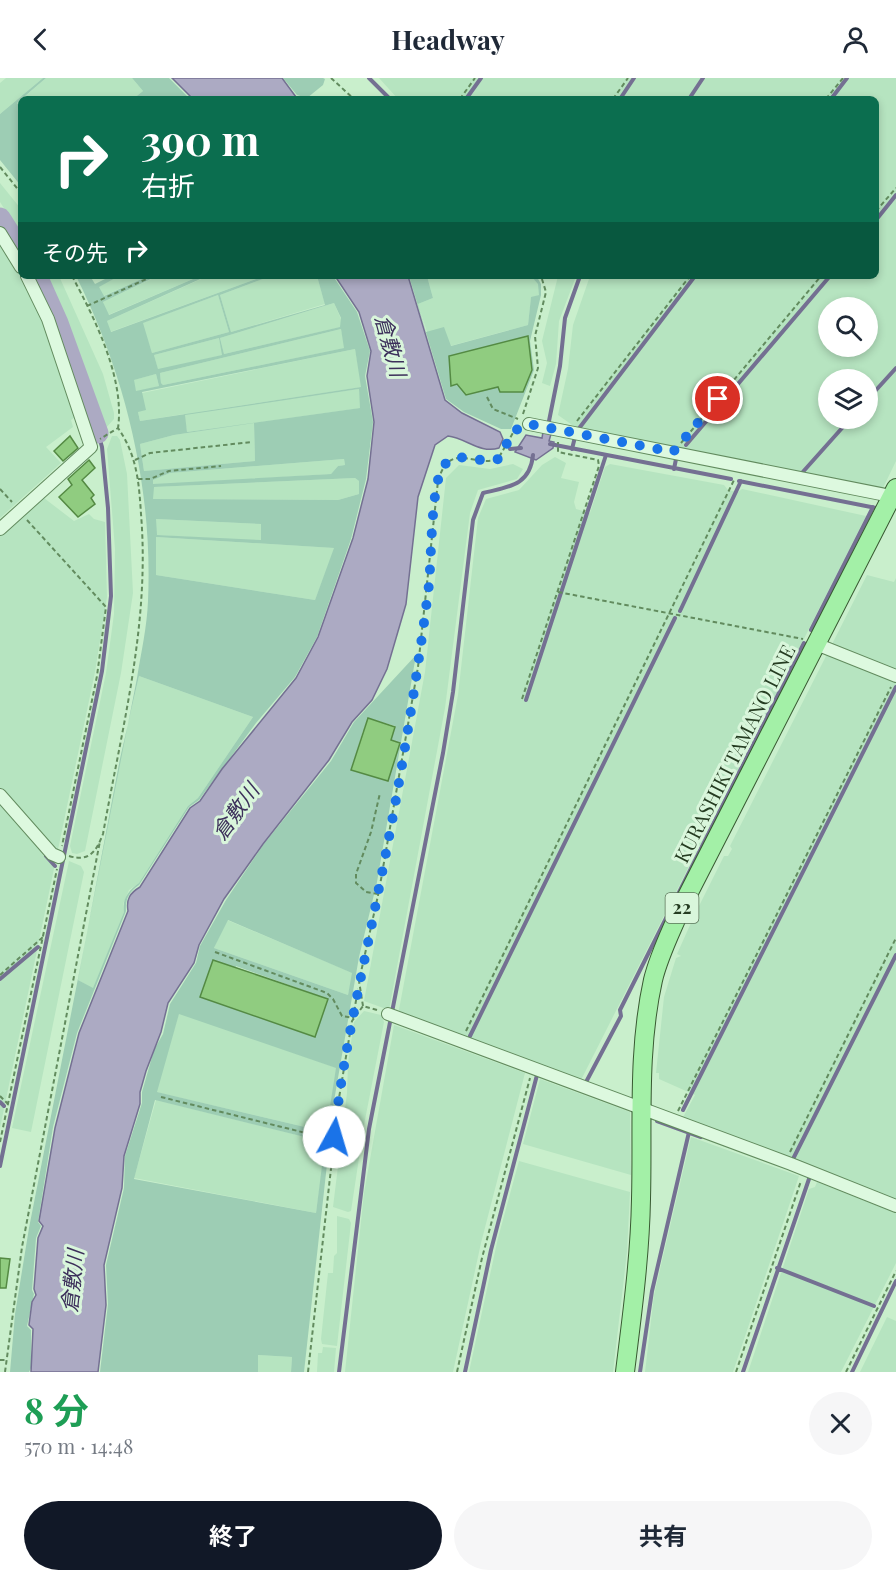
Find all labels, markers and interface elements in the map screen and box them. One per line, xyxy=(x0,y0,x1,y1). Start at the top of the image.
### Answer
text: Headway xyxy=(391,21,505,57)
icon: back xyxy=(24,23,57,56)
icon: person xyxy=(839,23,872,56)
text: 390 m xyxy=(141,111,260,167)
icon: right xyxy=(42,120,120,198)
text: 右折 xyxy=(141,167,195,203)
icon: right xyxy=(120,234,153,267)
text: その先 xyxy=(42,237,108,267)
map controls xyxy=(818,297,878,429)
button: search xyxy=(818,297,878,357)
water label: 倉敷川 xyxy=(370,311,414,381)
button: layers xyxy=(818,369,878,429)
pin xyxy=(692,373,743,424)
icon: arrive xyxy=(701,382,734,415)
street label: KURASHIKI TAMANO LINE xyxy=(667,640,800,867)
water label: 倉敷川 xyxy=(205,775,265,845)
road number: 22 xyxy=(666,893,698,923)
position arrow xyxy=(302,1105,366,1169)
water label: 倉敷川 xyxy=(54,1246,88,1314)
text: 8 分 xyxy=(24,1385,89,1433)
button: close xyxy=(809,1392,872,1455)
text: 570 m · 14:48 xyxy=(24,1432,133,1459)
button: 終了 xyxy=(24,1501,442,1570)
button: 共有 xyxy=(454,1501,872,1570)

